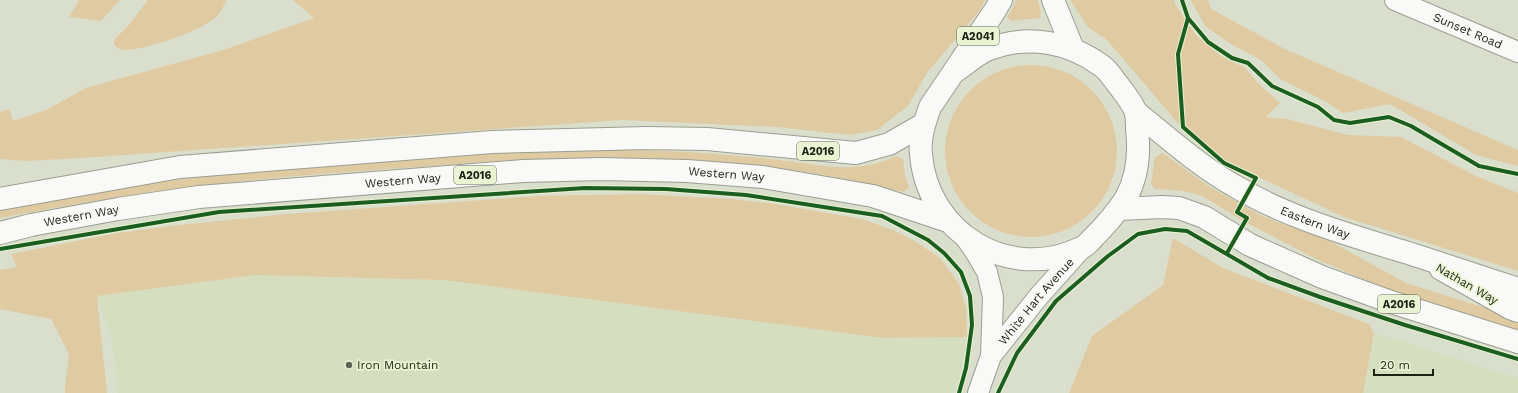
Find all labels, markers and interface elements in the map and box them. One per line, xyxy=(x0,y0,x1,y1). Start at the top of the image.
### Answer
street label: Sunset Road xyxy=(1431,10,1505,52)
road number: A2041 xyxy=(957,27,999,45)
road number: A2016 xyxy=(797,142,839,160)
street label: Western Way xyxy=(688,164,766,184)
road number: A2016 xyxy=(454,166,496,184)
street label: Western Way xyxy=(364,171,442,191)
street label: Western Way xyxy=(42,202,121,230)
street label: Eastern Way xyxy=(1278,203,1352,242)
street label: White Hart Avenue xyxy=(996,255,1077,348)
street label: Nathan Way xyxy=(1433,261,1501,308)
road number: A2016 xyxy=(1378,295,1420,313)
scale bar xyxy=(1374,351,1433,377)
place label: Iron Mountain xyxy=(357,358,438,372)
text: 20 m xyxy=(1380,358,1410,372)
marker: Iron Mountain xyxy=(344,360,354,370)

